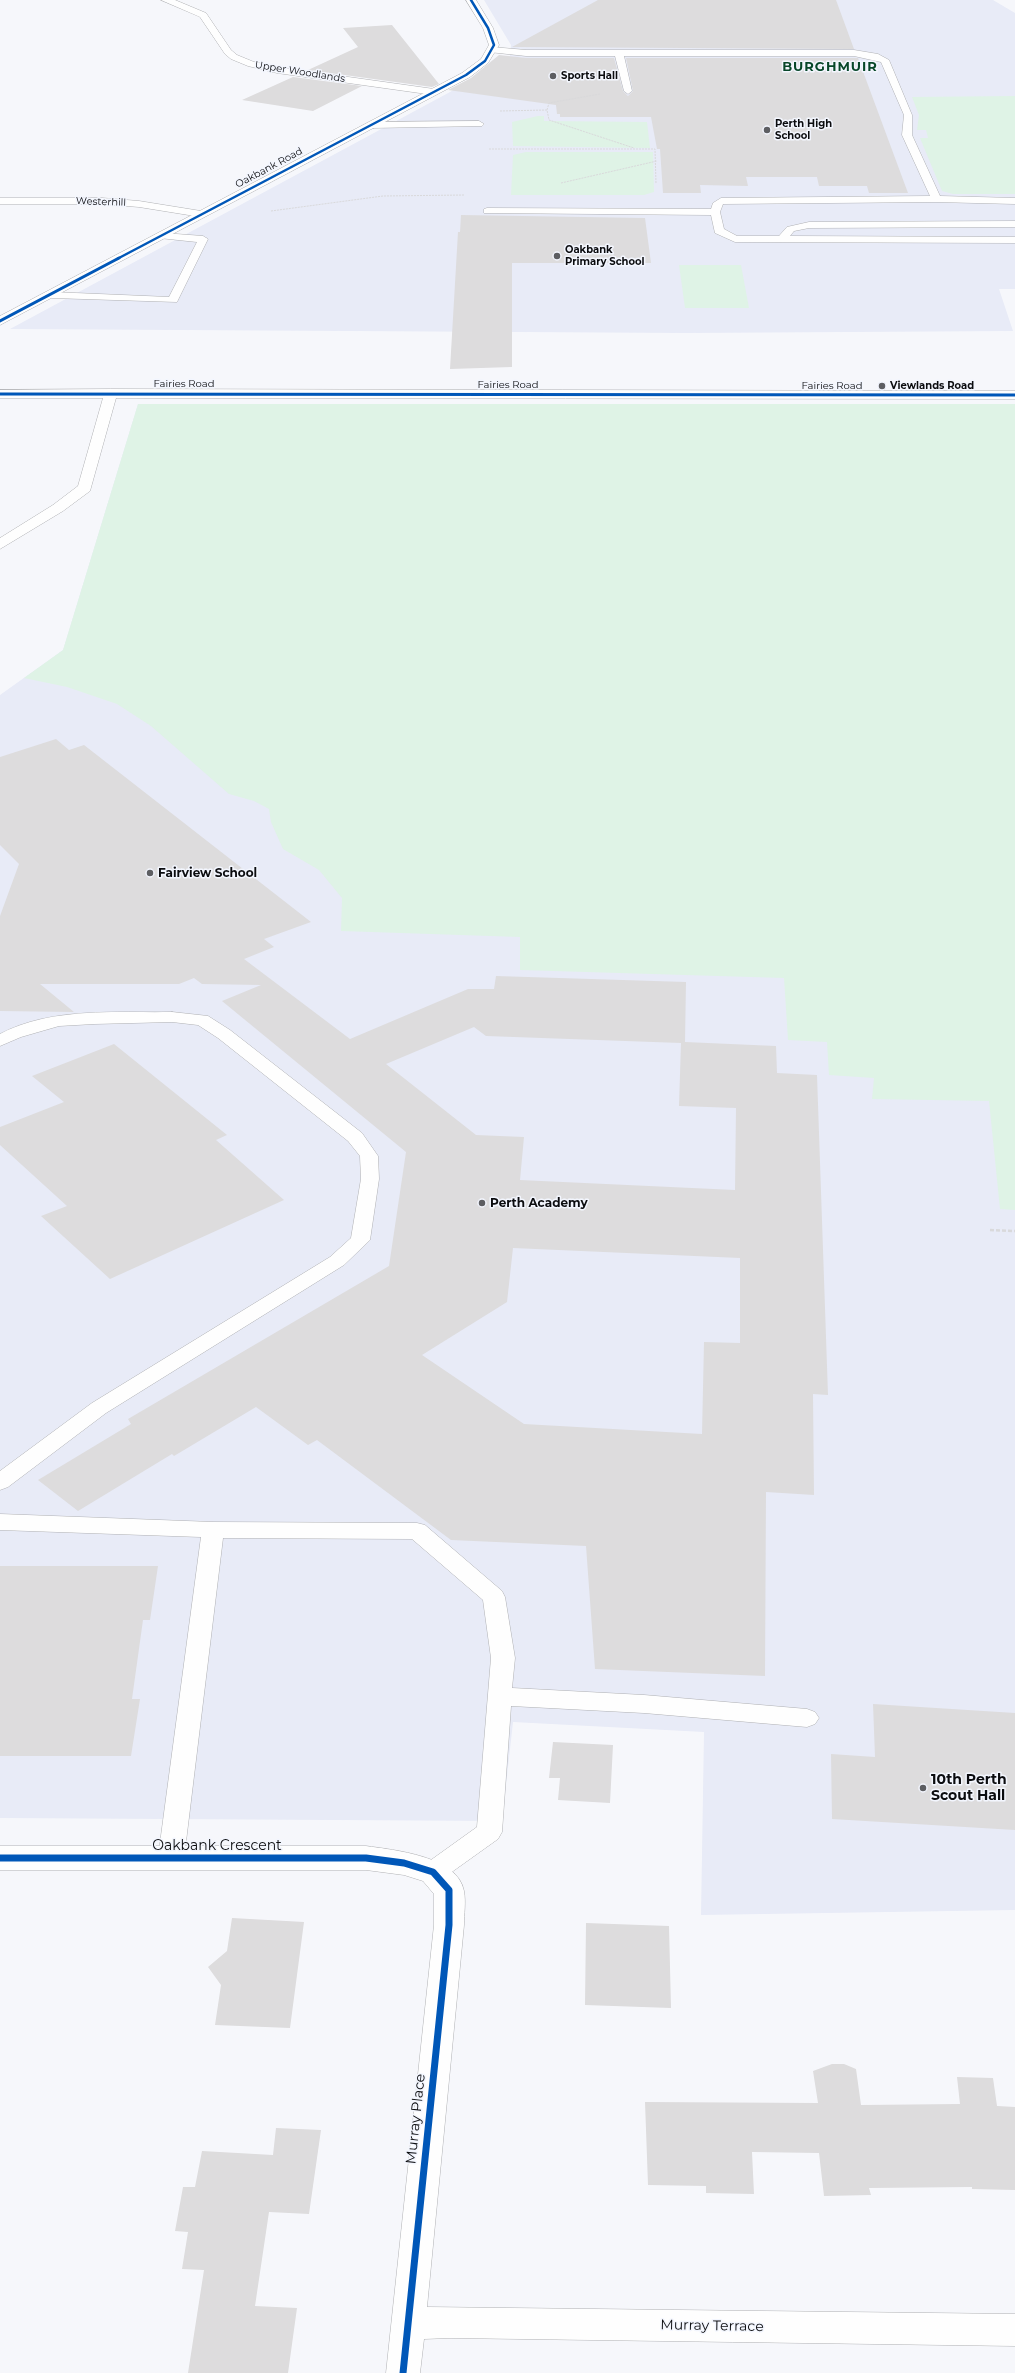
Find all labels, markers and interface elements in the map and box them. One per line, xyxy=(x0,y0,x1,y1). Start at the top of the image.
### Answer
street label: Upper Woodlands xyxy=(254,59,346,85)
district label: BURGHMUIR xyxy=(782,59,878,75)
place label: Sports Hall xyxy=(561,70,618,82)
marker: Sports Hall xyxy=(548,71,558,81)
place label: Perth High School xyxy=(775,118,832,142)
marker: Perth High School xyxy=(762,125,772,135)
street label: Oakbank Road xyxy=(233,145,305,191)
street label: Westerhill xyxy=(76,195,126,209)
place label: Oakbank Primary School xyxy=(565,244,645,268)
marker: Oakbank Primary School xyxy=(552,251,562,261)
street label: Fairies Road xyxy=(153,378,215,390)
street label: Fairies Road xyxy=(477,379,539,391)
street label: Fairies Road xyxy=(801,380,863,392)
place label: Viewlands Road xyxy=(890,380,974,392)
marker: Viewlands Road xyxy=(877,381,887,391)
place label: Fairview School xyxy=(158,866,257,880)
marker: Fairview School xyxy=(145,868,155,878)
place label: Perth Academy xyxy=(490,1196,588,1210)
marker: Perth Academy xyxy=(477,1198,487,1208)
place label: 10th Perth Scout Hall xyxy=(931,1772,1007,1804)
marker: 10th Perth Scout Hall xyxy=(918,1783,928,1793)
street label: Oakbank Crescent xyxy=(152,1838,282,1854)
street label: Murray Place xyxy=(403,2073,429,2165)
street label: Murray Terrace xyxy=(660,2317,764,2335)

